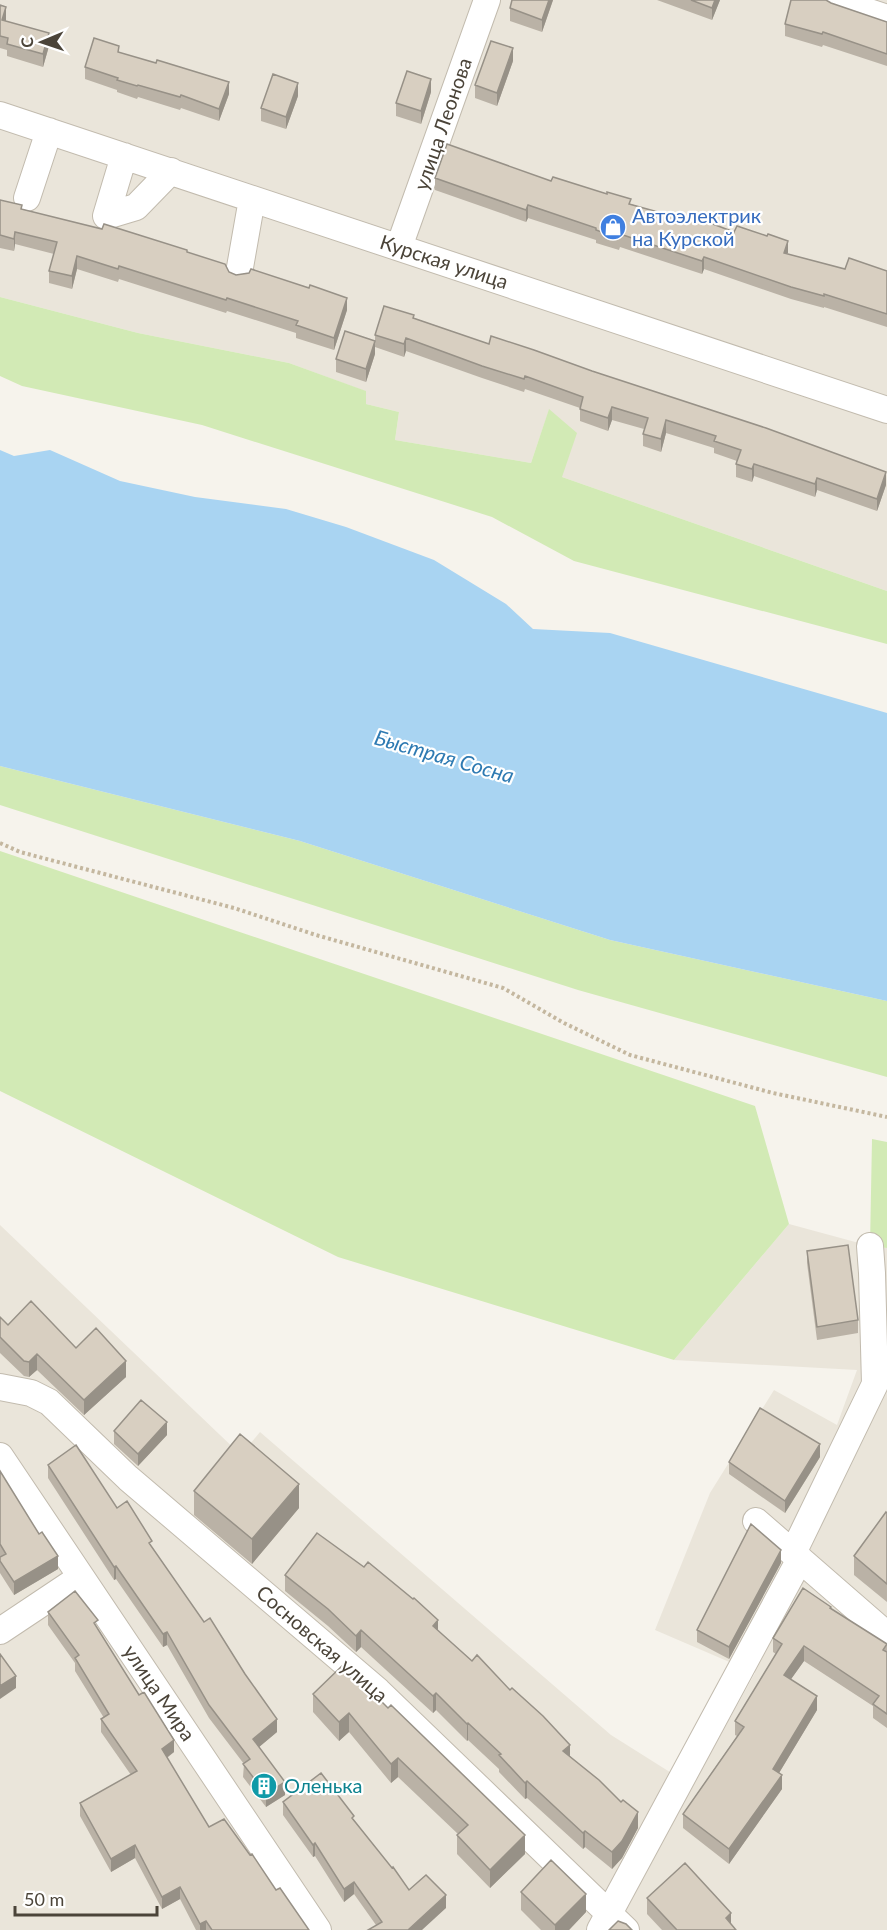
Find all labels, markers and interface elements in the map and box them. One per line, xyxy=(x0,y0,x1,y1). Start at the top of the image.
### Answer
north arrow xyxy=(12,12,72,72)
text: С xyxy=(17,37,36,48)
street label: улица Леонова xyxy=(408,54,476,193)
place label: Автоэлектрик на Курской xyxy=(632,203,762,250)
shop icon: Автоэлектрик на Курской xyxy=(598,212,628,242)
street label: Курская улица xyxy=(377,229,511,293)
water label: Быстрая Сосна xyxy=(372,724,517,787)
street label: Сосновская улица xyxy=(252,1580,393,1707)
street label: улица Мира xyxy=(119,1640,201,1745)
building icon: Оленька xyxy=(249,1771,279,1801)
place label: Оленька xyxy=(284,1773,363,1797)
scale bar xyxy=(15,1879,158,1917)
text: 50 m xyxy=(24,1888,64,1910)

